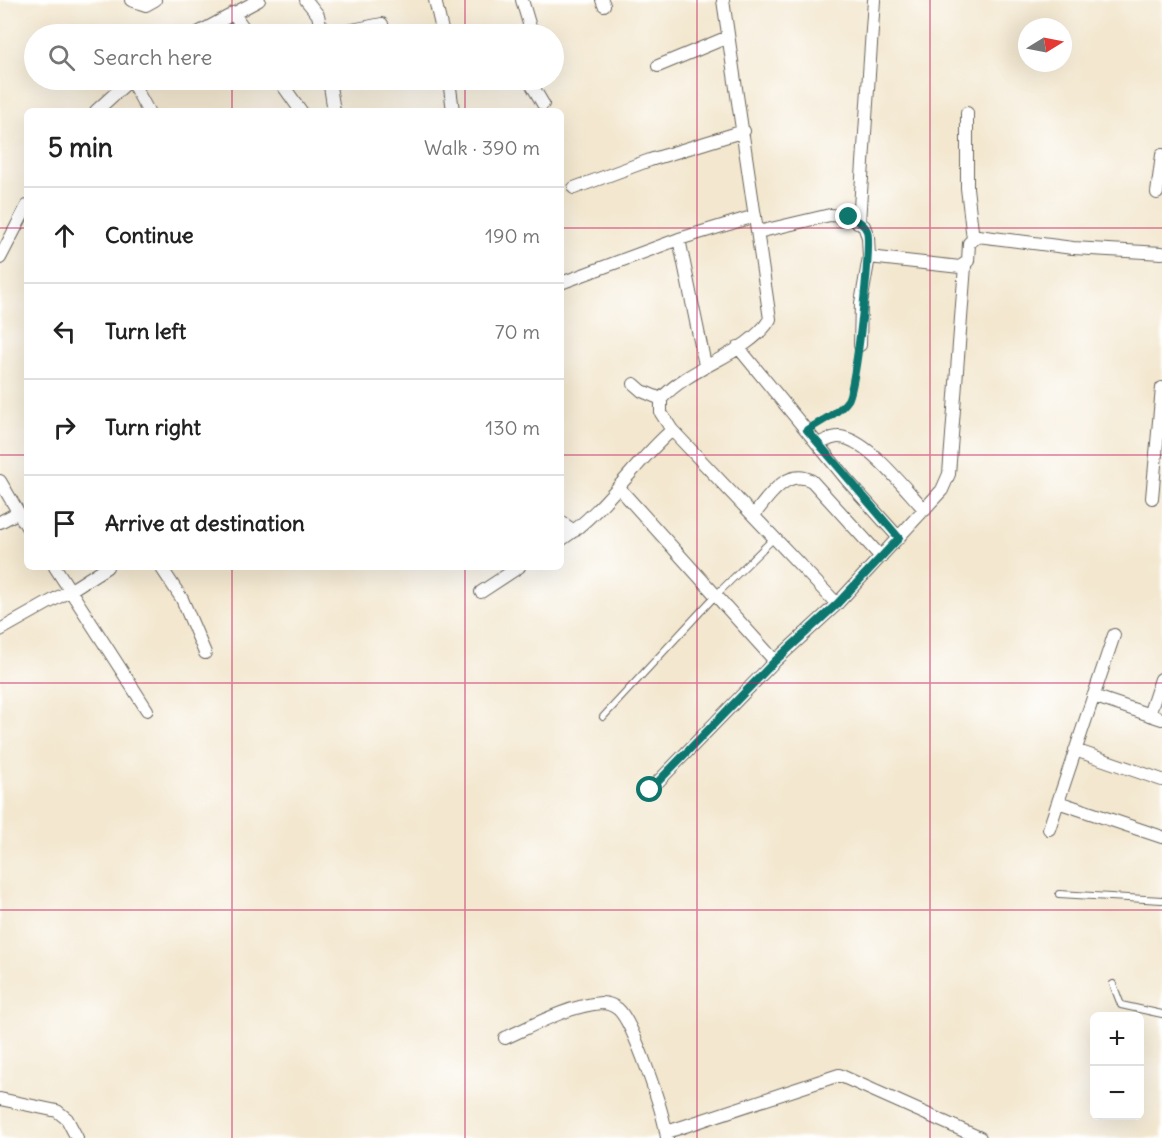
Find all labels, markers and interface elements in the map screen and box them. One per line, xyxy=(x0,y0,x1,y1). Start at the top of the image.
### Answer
north arrow xyxy=(1018,18,1072,72)
search box xyxy=(24,24,564,90)
icon: search xyxy=(45,41,78,74)
text: Search here xyxy=(93,43,212,71)
text: 5 min xyxy=(48,131,113,164)
text: Walk · 390 m xyxy=(424,135,540,160)
route end xyxy=(835,203,861,229)
icon: ahead xyxy=(48,219,81,252)
text: Continue xyxy=(105,221,194,249)
text: 190 m xyxy=(485,223,540,248)
icon: left xyxy=(48,315,81,348)
text: Turn left xyxy=(105,317,186,345)
text: 70 m xyxy=(495,319,540,344)
icon: right xyxy=(48,411,81,444)
text: Turn right xyxy=(105,413,201,441)
text: 130 m xyxy=(485,415,540,440)
icon: arrive xyxy=(48,507,81,540)
text: Arrive at destination xyxy=(105,509,305,537)
route start xyxy=(636,776,662,802)
map controls xyxy=(1090,1012,1144,1120)
button: + xyxy=(1090,1012,1144,1066)
button: − xyxy=(1090,1066,1144,1120)

